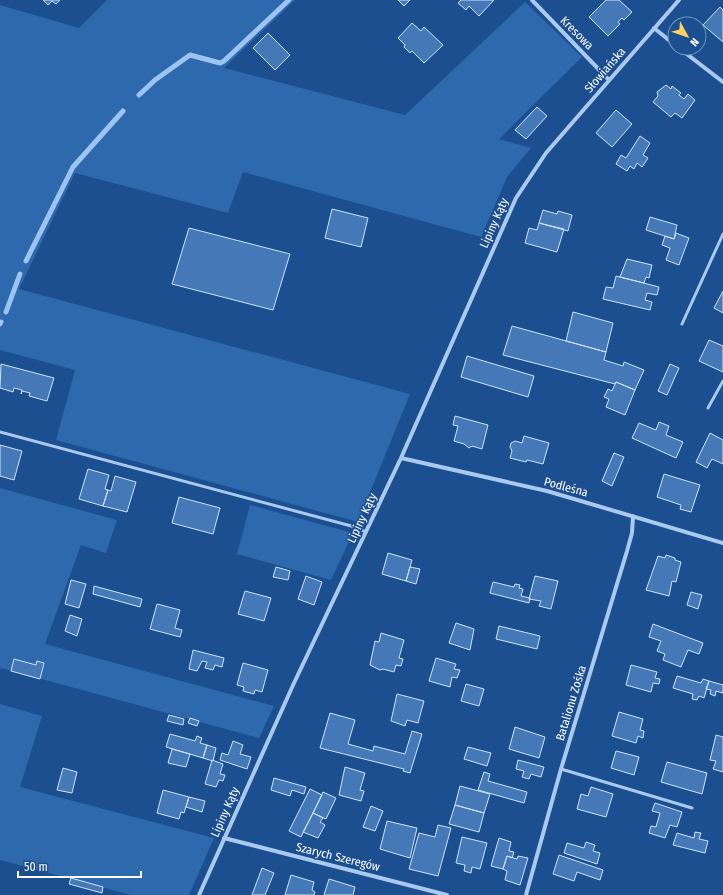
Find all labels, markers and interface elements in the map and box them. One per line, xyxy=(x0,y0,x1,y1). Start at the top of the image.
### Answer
street label: Kresowa xyxy=(557,13,597,53)
north arrow xyxy=(667,16,707,56)
text: N xyxy=(687,35,701,49)
street label: Słowiańska xyxy=(582,45,628,95)
street label: Lipiny Kąty xyxy=(477,195,512,250)
street label: Podleśna xyxy=(542,474,590,500)
street label: Lipiny Kąty xyxy=(344,490,380,545)
street label: Batalionu Zośka xyxy=(553,664,589,742)
street label: Lipiny Kąty xyxy=(208,784,243,839)
street label: Szarych Szeregów xyxy=(295,840,381,874)
scale bar xyxy=(18,853,141,879)
text: 50 m xyxy=(24,860,48,874)

